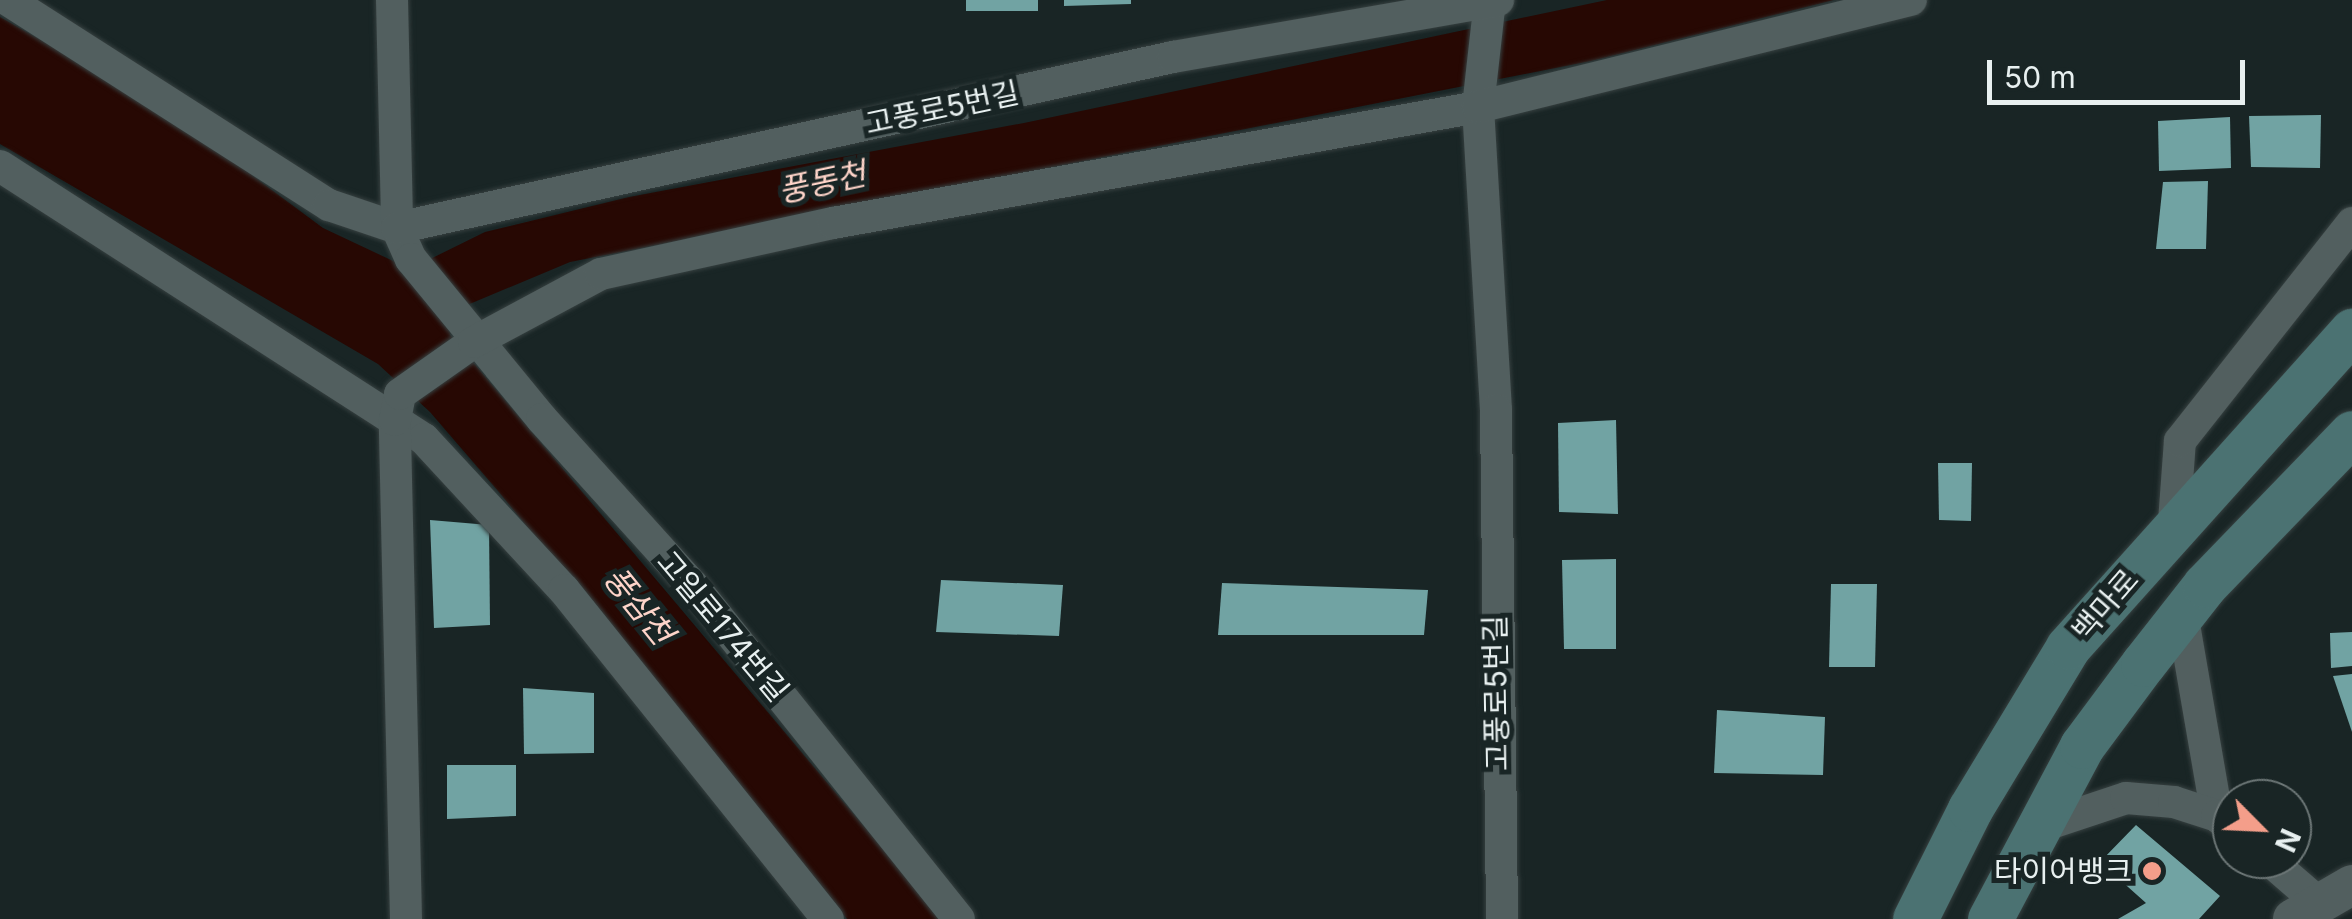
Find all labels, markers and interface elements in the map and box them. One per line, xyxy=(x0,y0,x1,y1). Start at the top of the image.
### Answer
scale bar xyxy=(1992,40,2250,102)
text: 50 m xyxy=(2004,59,2076,95)
street label: 고풍로5번길 xyxy=(862,74,1022,142)
water label: 풍동천 xyxy=(775,155,869,211)
street label: 고일로174번길 xyxy=(650,544,796,708)
water label: 풍삼천 xyxy=(595,560,681,652)
street label: 백마로 xyxy=(2064,562,2146,648)
street label: 고풍로5번길 xyxy=(1477,615,1515,771)
north arrow xyxy=(2212,779,2312,879)
text: N xyxy=(2268,824,2307,857)
place label: 타이어뱅크 xyxy=(1994,853,2132,889)
marker: 타이어뱅크 xyxy=(2141,860,2163,882)

